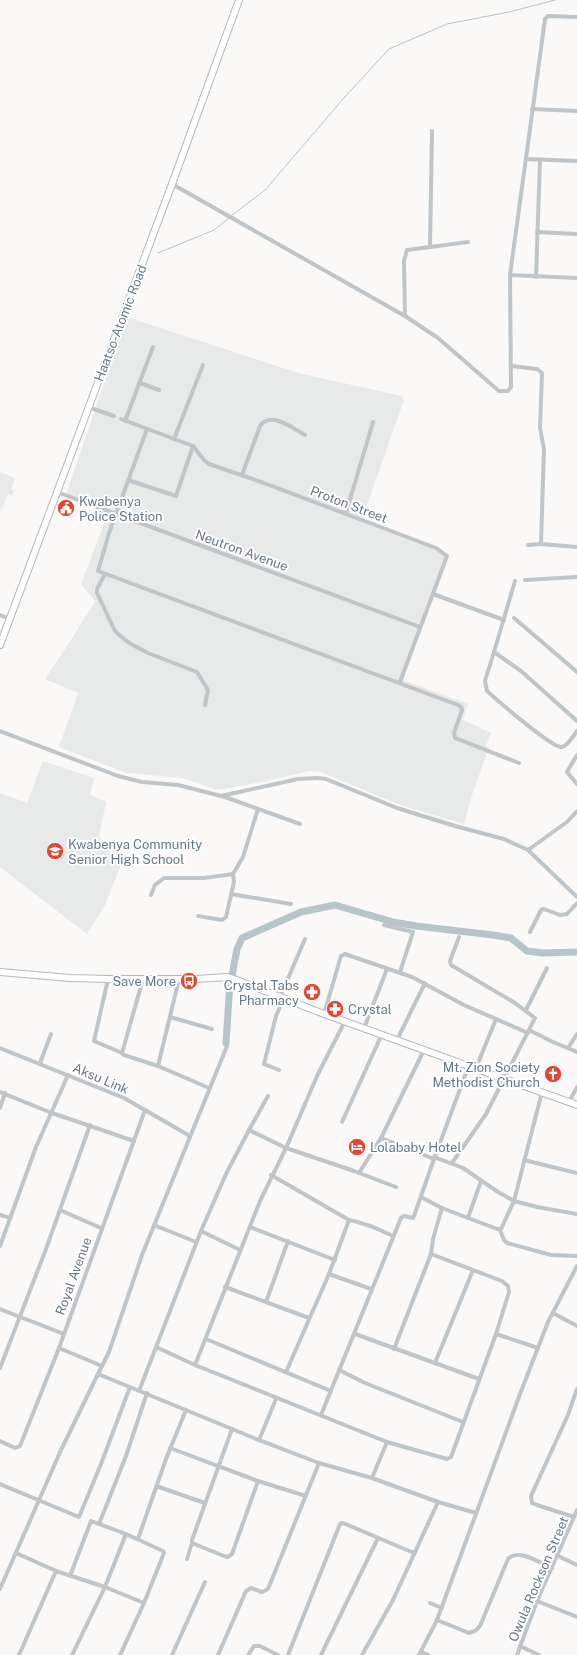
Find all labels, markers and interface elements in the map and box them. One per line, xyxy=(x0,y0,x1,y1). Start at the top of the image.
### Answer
street label: Haatso-Atomic Road xyxy=(91,263,150,384)
street label: Proton Street xyxy=(308,483,389,526)
place label: Kwabenya Police Station xyxy=(79,494,163,524)
public building icon: Kwabenya Police Station xyxy=(56,498,76,518)
street label: Neutron Avenue xyxy=(194,527,290,574)
place label: Kwabenya Community Senior High School xyxy=(68,837,202,867)
school or university icon: Kwabenya Community Senior High School xyxy=(45,841,65,861)
bus stop icon: Save More xyxy=(179,971,199,991)
place label: Save More xyxy=(112,974,176,989)
place label: Crystal Tabs Pharmacy xyxy=(224,978,299,1008)
pharmacy icon: Crystal Tabs Pharmacy xyxy=(302,982,322,1002)
pharmacy icon: Crystal xyxy=(325,999,345,1019)
place label: Crystal xyxy=(348,1002,392,1017)
street label: Aksu Link xyxy=(71,1060,131,1097)
place label: Mt. Zion Society Methodist Church xyxy=(432,1060,540,1090)
church icon: Mt. Zion Society Methodist Church xyxy=(543,1064,563,1084)
hotel icon: Lolababy Hotel xyxy=(347,1137,367,1157)
place label: Lolababy Hotel xyxy=(370,1140,461,1155)
street label: Royal Avenue xyxy=(52,1235,94,1317)
street label: Owula Rockson Street xyxy=(505,1515,572,1644)

